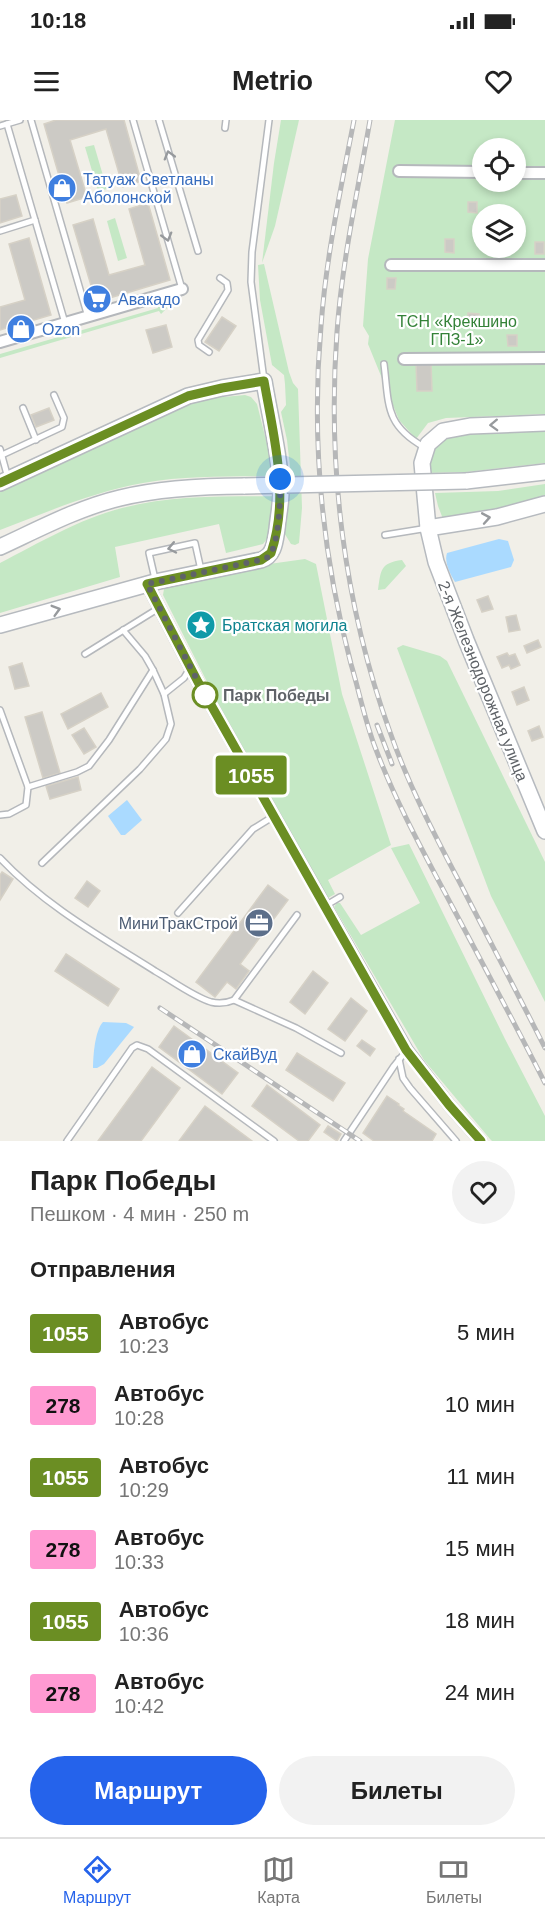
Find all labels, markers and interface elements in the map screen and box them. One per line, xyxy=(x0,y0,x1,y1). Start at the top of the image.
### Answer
text: 10:18 xyxy=(30,8,86,33)
icon: menu xyxy=(30,65,63,98)
icon: heart xyxy=(482,65,515,98)
text: Metrio xyxy=(232,66,313,96)
map controls xyxy=(472,138,526,258)
button: locate xyxy=(472,138,526,192)
one-way arrow xyxy=(164,150,177,160)
place label: Татуаж Светланы Аболонской xyxy=(83,171,214,206)
shop icon: Татуаж Светланы Аболонской xyxy=(46,172,78,204)
button: layers xyxy=(472,204,526,258)
one-way arrow xyxy=(160,231,172,242)
supermarket icon: Авакадо xyxy=(81,283,113,315)
place label: Авакадо xyxy=(118,291,180,308)
shop icon: Ozon xyxy=(5,313,37,345)
park label: ТСН «Крекшино ГПЗ-1» xyxy=(397,313,517,348)
place label: Ozon xyxy=(42,321,80,338)
one-way arrow xyxy=(489,419,498,432)
your location xyxy=(265,464,295,494)
one-way arrow xyxy=(481,513,491,525)
one-way arrow xyxy=(167,540,177,553)
street label: 2-я Железнодорожная улица xyxy=(435,578,531,784)
one-way arrow xyxy=(50,605,61,617)
place icon: Братская могила xyxy=(185,609,217,641)
place label: Братская могила xyxy=(222,617,347,634)
marker: Парк Победы xyxy=(192,682,218,708)
place label: Парк Победы xyxy=(223,687,330,704)
line badge: 1055 xyxy=(209,756,293,794)
text: 1055 xyxy=(228,764,274,787)
office icon: МиниТракСтрой xyxy=(243,907,275,939)
place label: МиниТракСтрой xyxy=(119,915,238,932)
shop icon: СкайВуд xyxy=(176,1038,208,1070)
place label: СкайВуд xyxy=(213,1046,278,1063)
button: heart xyxy=(452,1161,515,1224)
text: Парк Победы xyxy=(30,1165,216,1196)
text: Пешком · 4 мин · 250 m xyxy=(30,1203,249,1225)
text: Отправления xyxy=(30,1257,176,1282)
text: Автобус xyxy=(119,1309,209,1334)
text: 5 мин xyxy=(457,1320,515,1345)
text: 1055 xyxy=(42,1322,89,1345)
text: 10:23 xyxy=(119,1335,169,1357)
text: Автобус xyxy=(114,1381,204,1406)
text: 10 мин xyxy=(445,1392,515,1417)
text: 278 xyxy=(45,1394,81,1417)
text: 10:28 xyxy=(114,1407,164,1429)
text: Автобус xyxy=(119,1453,209,1478)
text: 11 мин xyxy=(446,1464,515,1489)
text: 1055 xyxy=(42,1466,89,1489)
text: 10:29 xyxy=(119,1479,169,1501)
text: Автобус xyxy=(114,1525,204,1550)
text: 15 мин xyxy=(445,1536,515,1561)
text: 278 xyxy=(45,1538,81,1561)
text: 10:33 xyxy=(114,1551,164,1573)
text: Автобус xyxy=(119,1597,209,1622)
text: 18 мин xyxy=(445,1608,515,1633)
text: 1055 xyxy=(42,1610,89,1633)
text: 10:36 xyxy=(119,1623,169,1645)
text: Автобус xyxy=(114,1669,204,1694)
text: 24 мин xyxy=(445,1680,515,1705)
text: 278 xyxy=(45,1682,81,1705)
text: 10:42 xyxy=(114,1695,164,1717)
button: Маршрут xyxy=(30,1756,267,1825)
button: Билеты xyxy=(279,1756,515,1825)
tab: Маршрут xyxy=(63,1853,131,1907)
tab: Карта xyxy=(257,1853,300,1907)
tab: Билеты xyxy=(426,1853,482,1907)

